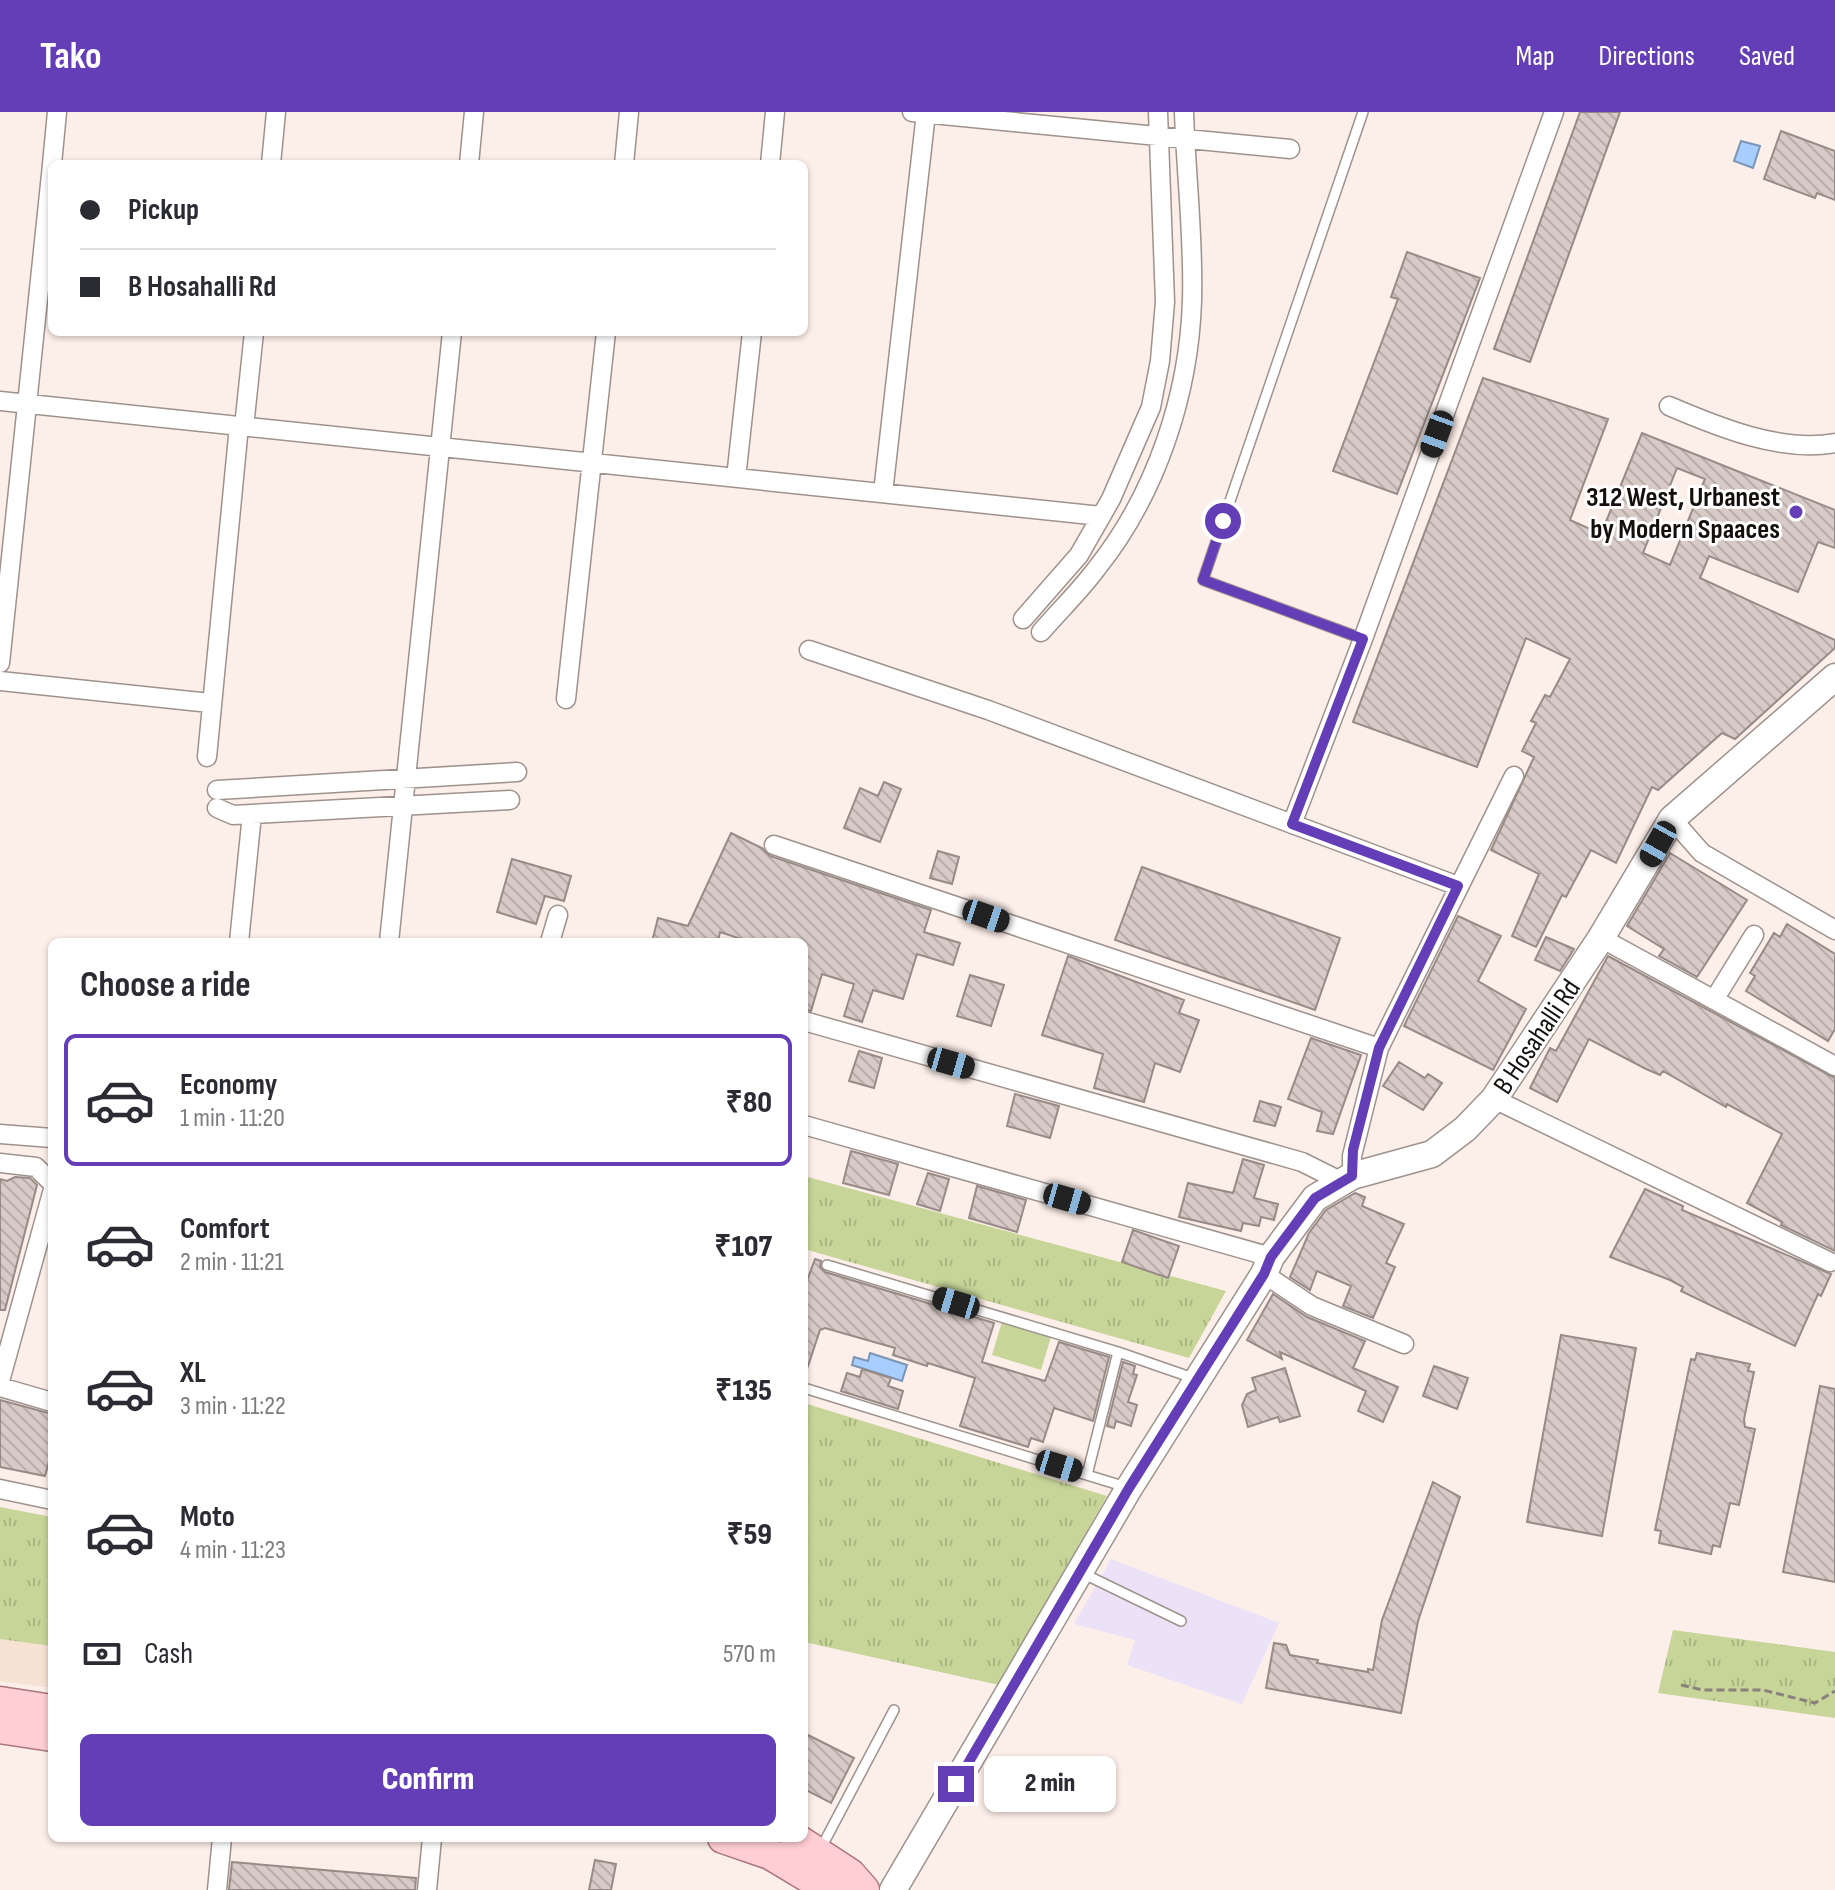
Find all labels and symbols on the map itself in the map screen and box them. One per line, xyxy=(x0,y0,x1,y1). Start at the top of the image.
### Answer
car xyxy=(1418,407,1456,461)
place label: 312 West, Urbanest by Modern Spaaces xyxy=(1586,481,1780,546)
route start xyxy=(1205,503,1241,539)
marker: 312 West, Urbanest by Modern Spaaces xyxy=(1787,503,1805,521)
car xyxy=(1636,817,1680,871)
car xyxy=(959,897,1013,935)
street label: B Hosahalli Rd xyxy=(1487,973,1588,1100)
car xyxy=(925,1045,977,1081)
car xyxy=(1041,1181,1093,1217)
car xyxy=(930,1285,982,1321)
car xyxy=(1033,1448,1085,1484)
callout: 2 min xyxy=(984,1756,1116,1812)
route end xyxy=(938,1766,974,1802)

